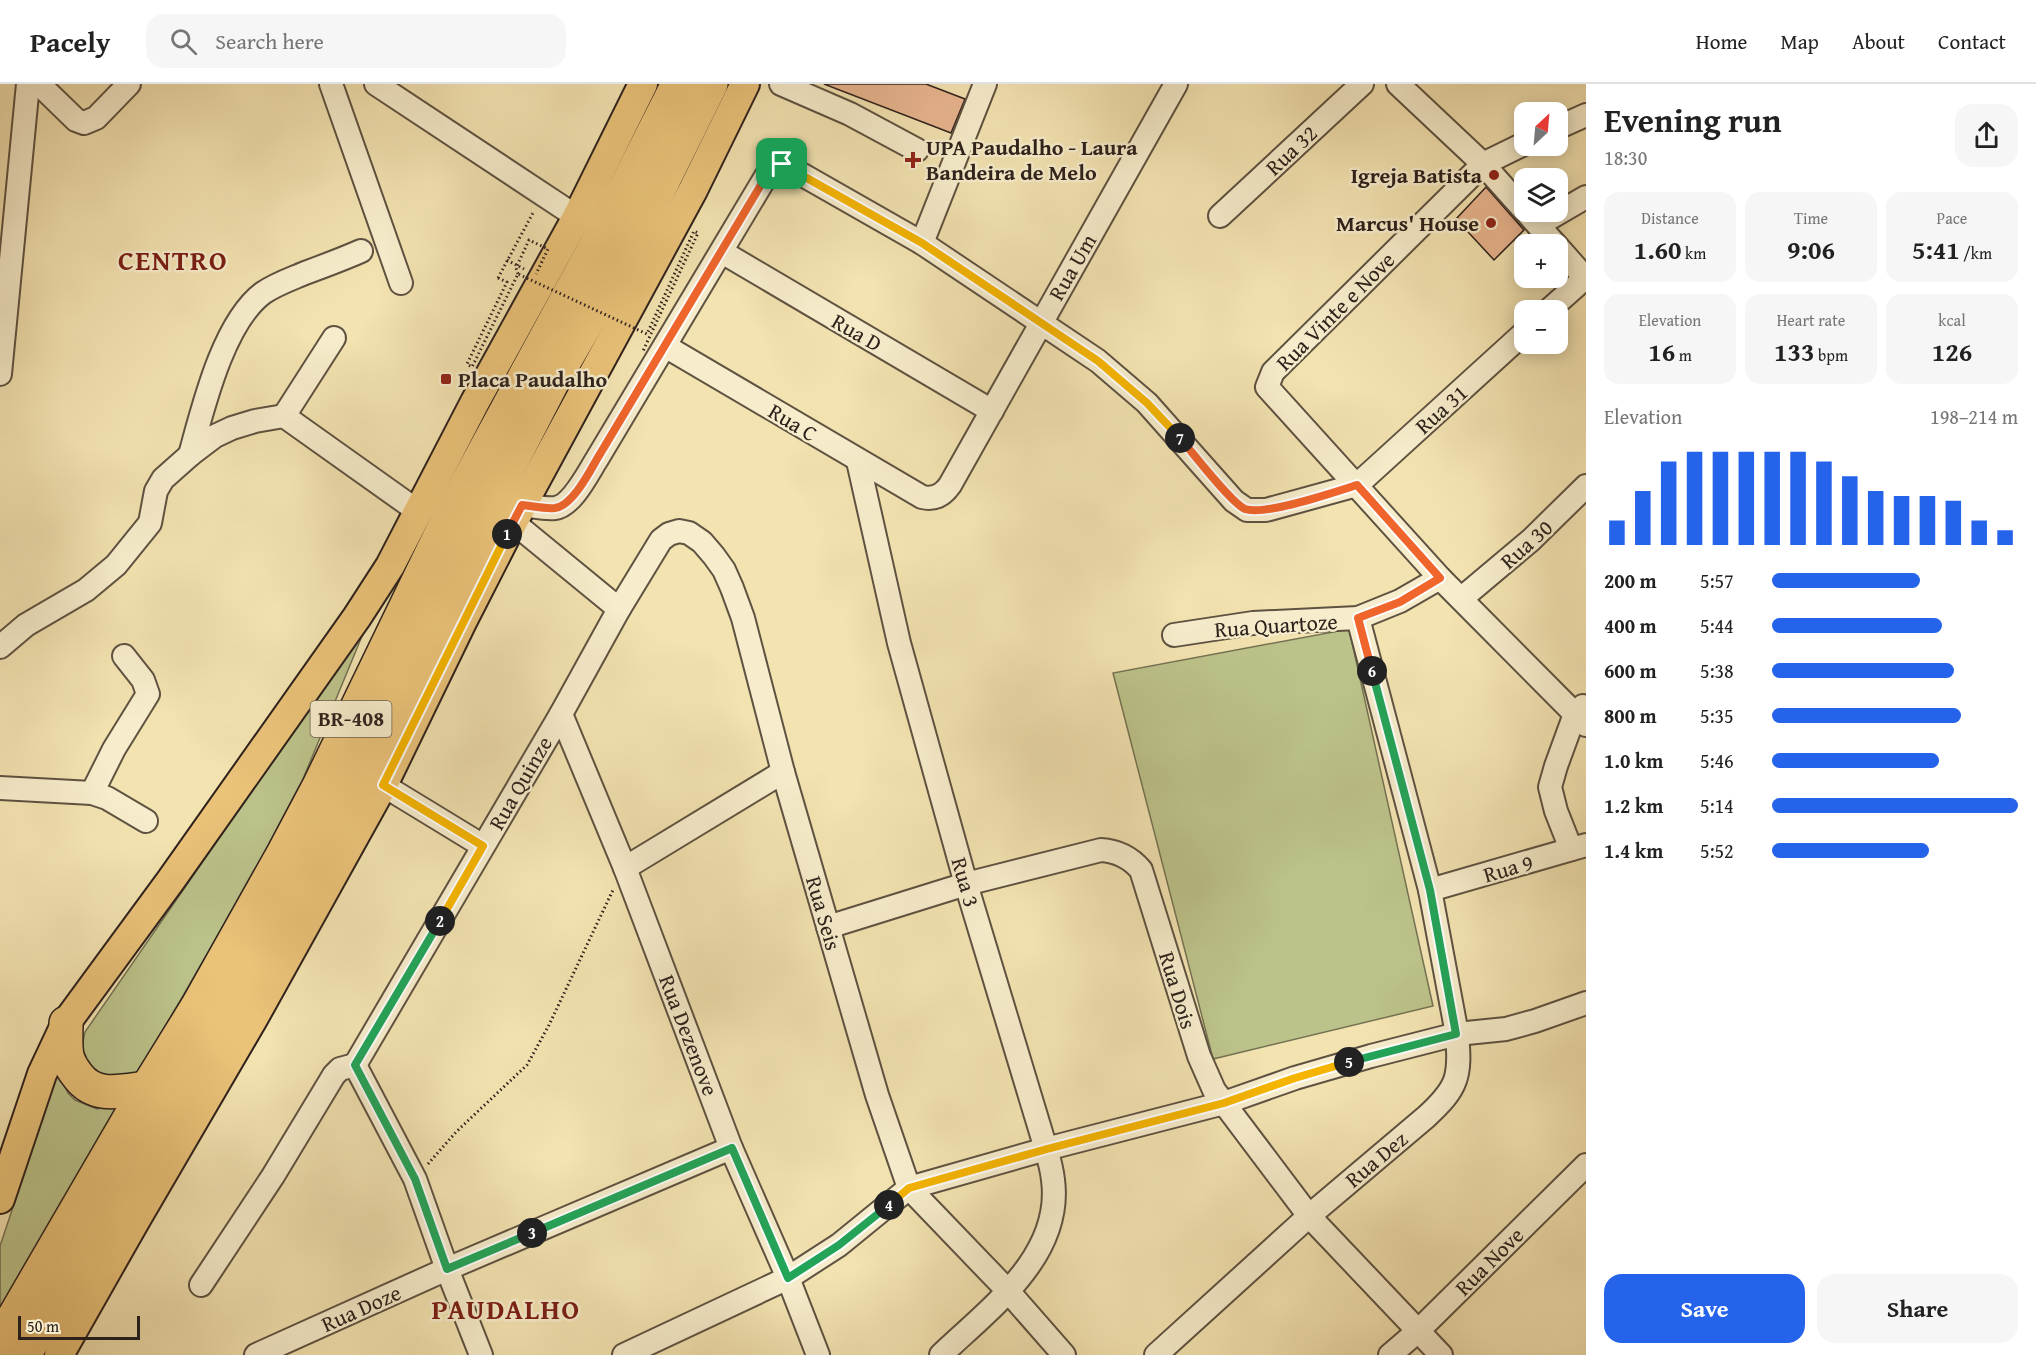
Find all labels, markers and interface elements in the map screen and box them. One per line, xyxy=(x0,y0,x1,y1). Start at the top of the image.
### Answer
search box xyxy=(146,14,566,68)
text: Pacely xyxy=(30,21,110,62)
icon: search xyxy=(167,25,200,58)
text: Search here xyxy=(215,25,324,57)
text: Home xyxy=(1696,26,1747,57)
text: Map xyxy=(1780,26,1819,57)
text: About xyxy=(1852,26,1905,57)
text: Contact xyxy=(1938,26,2006,57)
text: Evening run xyxy=(1604,96,1781,144)
north arrow xyxy=(1514,102,1568,156)
map controls xyxy=(1514,102,1568,354)
button: share xyxy=(1955,104,2018,167)
street label: Rua 32 xyxy=(1258,117,1324,183)
place label: UPA Paudalho - Laura Bandeira de Melo xyxy=(926,131,1138,188)
pin xyxy=(756,138,807,189)
text: 18:30 xyxy=(1604,143,1647,172)
icon: arrive xyxy=(765,147,798,180)
marker: UPA Paudalho - Laura Bandeira de Melo xyxy=(904,151,922,169)
place label: Igreja Batista xyxy=(1351,159,1483,191)
marker: Igreja Batista xyxy=(1487,168,1501,182)
button: layers xyxy=(1514,168,1568,222)
text: Distance xyxy=(1641,206,1699,230)
text: Time xyxy=(1794,206,1828,230)
text: Pace xyxy=(1937,206,1967,230)
place label: Marcus' House xyxy=(1336,207,1479,239)
marker: Marcus' House xyxy=(1484,216,1498,230)
street label: Rua Um xyxy=(1040,228,1104,306)
text: 1.60 xyxy=(1634,230,1682,269)
text: 9:06 xyxy=(1787,230,1835,269)
text: 5:41 xyxy=(1912,230,1960,269)
button: + xyxy=(1514,234,1568,288)
district label: CENTRO xyxy=(118,239,228,280)
text: km xyxy=(1682,241,1706,265)
text: /km xyxy=(1960,241,1992,265)
street label: Rua Vinte e Nove xyxy=(1268,244,1402,378)
button: − xyxy=(1514,300,1568,354)
street label: Rua D xyxy=(826,305,888,359)
text: Elevation xyxy=(1639,308,1701,332)
text: Heart rate xyxy=(1777,308,1845,332)
text: kcal xyxy=(1938,308,1966,332)
text: 16 xyxy=(1648,332,1675,371)
text: 133 xyxy=(1774,332,1814,371)
text: 126 xyxy=(1932,332,1972,371)
text: m xyxy=(1675,343,1692,367)
text: bpm xyxy=(1814,343,1848,367)
place label: Placa Paudalho xyxy=(458,363,608,395)
marker: Placa Paudalho xyxy=(439,372,453,386)
street label: Rua 31 xyxy=(1408,377,1474,441)
street label: Rua C xyxy=(763,395,823,449)
text: Elevation xyxy=(1604,402,1682,431)
text: 198–214 m xyxy=(1930,402,2018,431)
pin: 7 xyxy=(1165,423,1195,453)
text: 7 xyxy=(1176,426,1184,450)
street label: Rua 30 xyxy=(1493,512,1559,576)
pin: 1 xyxy=(492,519,522,549)
text: 1 xyxy=(503,522,511,546)
text: 200 m xyxy=(1604,566,1657,595)
text: 5:57 xyxy=(1700,566,1734,595)
street label: Rua Quartoze xyxy=(1213,605,1339,645)
text: 400 m xyxy=(1604,611,1657,640)
text: 5:44 xyxy=(1700,611,1734,640)
pin: 6 xyxy=(1357,656,1387,686)
text: 600 m xyxy=(1604,656,1657,685)
text: 5:38 xyxy=(1700,656,1734,685)
text: 6 xyxy=(1368,659,1376,683)
road number: BR-408 xyxy=(310,701,392,737)
text: 800 m xyxy=(1604,701,1657,730)
text: 5:35 xyxy=(1700,701,1734,730)
street label: Rua Quinze xyxy=(480,730,560,836)
text: 1.0 km xyxy=(1604,746,1663,775)
text: 5:46 xyxy=(1700,746,1734,775)
text: 1.2 km xyxy=(1604,791,1663,820)
text: 5:14 xyxy=(1700,791,1734,820)
text: 1.4 km xyxy=(1604,836,1663,865)
text: 5:52 xyxy=(1700,836,1734,865)
street label: Rua 9 xyxy=(1479,846,1537,890)
street label: Rua 3 xyxy=(944,853,988,911)
street label: Rua Seis xyxy=(798,872,850,954)
pin: 2 xyxy=(425,906,455,936)
text: 2 xyxy=(436,909,444,933)
street label: Rua Dois xyxy=(1151,947,1205,1033)
street label: Rua Dezenove xyxy=(651,970,727,1100)
pin: 5 xyxy=(1334,1047,1364,1077)
text: 5 xyxy=(1345,1050,1353,1074)
street label: Rua Dez xyxy=(1338,1123,1415,1195)
pin: 4 xyxy=(874,1190,904,1220)
text: 4 xyxy=(885,1193,893,1217)
pin: 3 xyxy=(517,1218,547,1248)
street label: Rua Nove xyxy=(1447,1219,1531,1303)
text: 3 xyxy=(528,1221,536,1245)
button: Save xyxy=(1604,1274,1805,1343)
button: Share xyxy=(1817,1274,2018,1343)
street label: Rua Doze xyxy=(316,1276,406,1340)
district label: PAUDALHO xyxy=(431,1288,581,1329)
scale bar xyxy=(18,1313,140,1340)
text: 50 m xyxy=(27,1314,59,1338)

